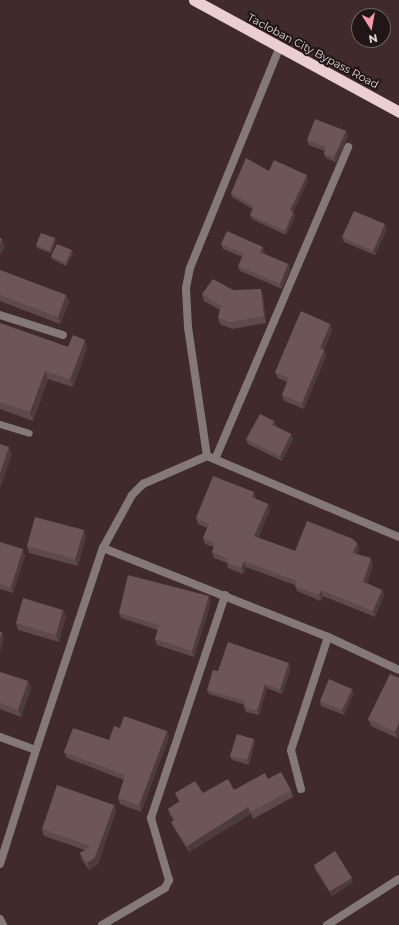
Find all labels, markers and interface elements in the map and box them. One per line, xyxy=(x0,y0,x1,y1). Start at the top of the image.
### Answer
north arrow xyxy=(351,8,391,48)
street label: Tacloban City Bypass Road xyxy=(245,11,381,91)
text: N xyxy=(367,31,379,47)

